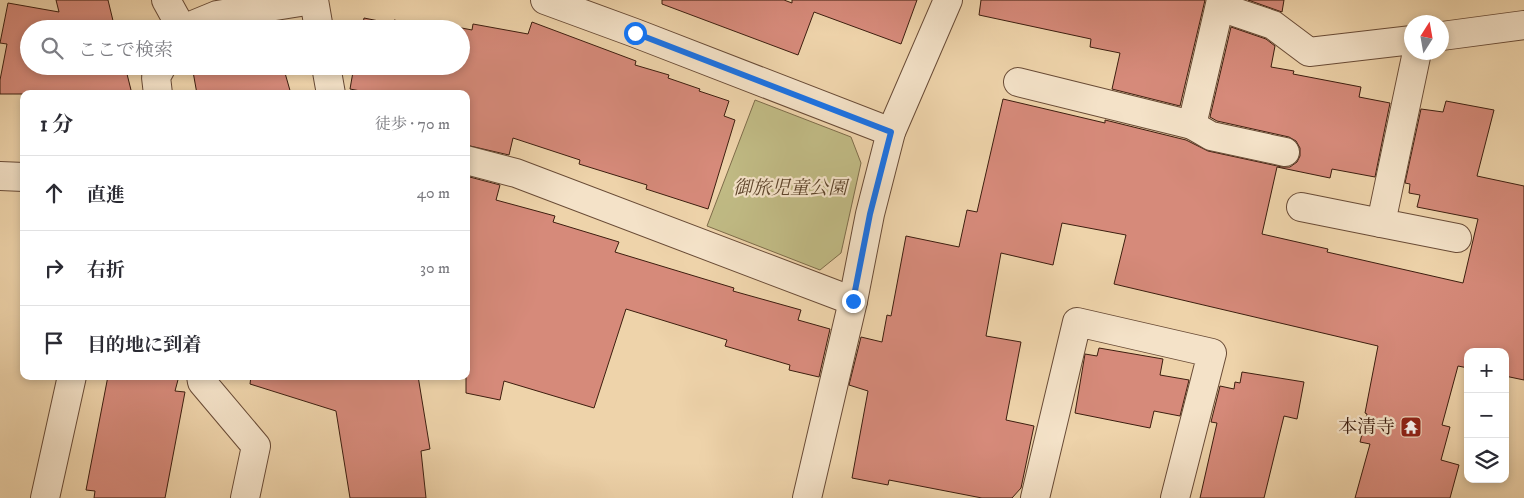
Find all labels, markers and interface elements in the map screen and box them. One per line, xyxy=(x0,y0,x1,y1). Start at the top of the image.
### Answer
north arrow xyxy=(1404,15,1449,60)
search box xyxy=(20,20,470,75)
route start xyxy=(624,22,647,45)
icon: search xyxy=(38,34,66,62)
text: ここで検索 xyxy=(78,39,173,62)
text: 1 分 xyxy=(40,112,73,138)
text: 徒歩 · 70 m xyxy=(375,114,450,134)
park label: 御旅児童公園 xyxy=(733,177,850,200)
icon: ahead xyxy=(40,179,68,207)
text: 40 m xyxy=(417,183,450,203)
text: 直進 xyxy=(87,184,125,207)
icon: right xyxy=(40,254,68,282)
text: 30 m xyxy=(420,258,450,278)
text: 右折 xyxy=(87,259,125,282)
route end xyxy=(842,290,865,313)
icon: arrive xyxy=(40,329,68,357)
text: 目的地に到着 xyxy=(87,334,201,357)
map controls xyxy=(1464,348,1509,483)
button: + xyxy=(1464,348,1509,393)
button: − xyxy=(1464,393,1509,438)
temple icon: 本清寺 xyxy=(1399,415,1423,439)
place label: 本清寺 xyxy=(1338,416,1395,439)
button: layers xyxy=(1464,438,1509,483)

